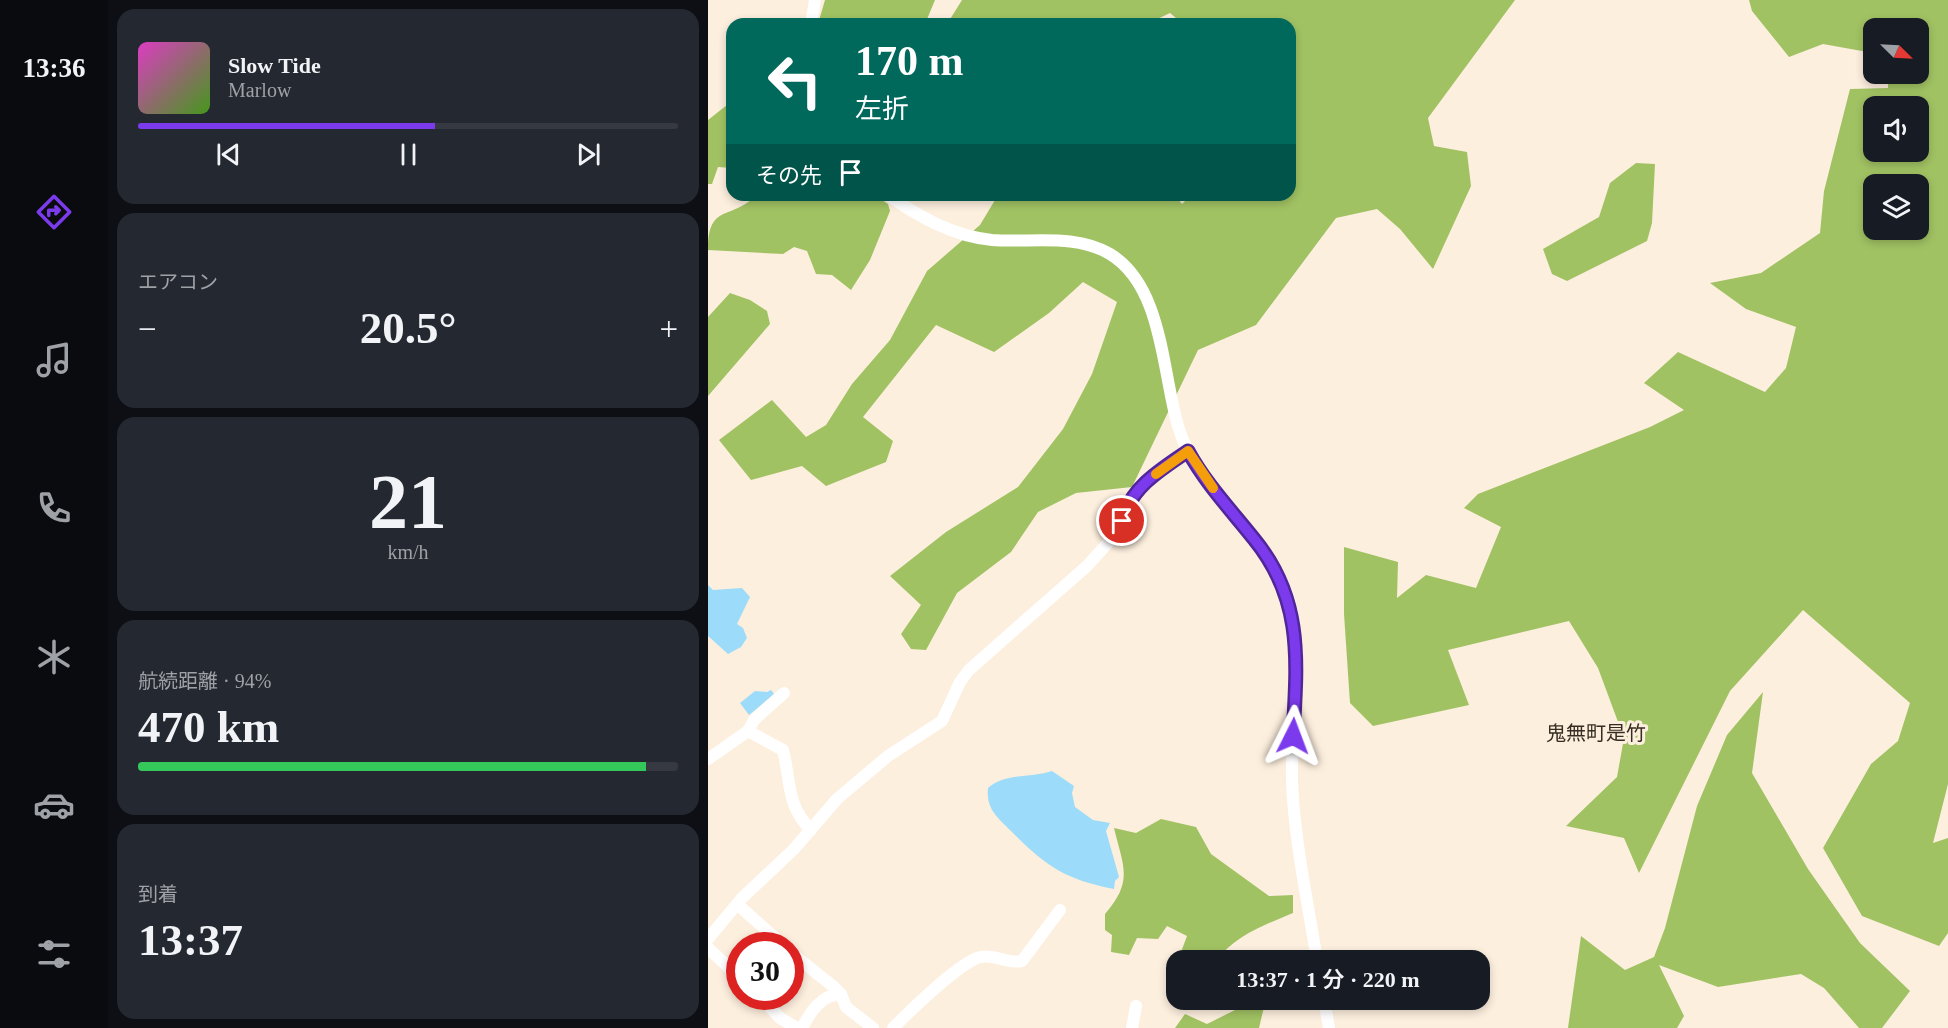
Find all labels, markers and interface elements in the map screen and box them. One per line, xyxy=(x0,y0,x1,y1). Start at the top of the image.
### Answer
north arrow xyxy=(1863,18,1929,84)
map controls xyxy=(1863,18,1929,240)
text: 170 m xyxy=(855,38,964,84)
icon: left xyxy=(756,42,834,120)
text: 13:36 xyxy=(23,53,86,83)
text: Slow Tide xyxy=(228,53,321,78)
text: Marlow xyxy=(228,79,291,101)
text: 左折 xyxy=(855,94,909,124)
button: sound xyxy=(1863,96,1929,162)
icon: previous xyxy=(212,138,245,171)
icon: pause xyxy=(392,138,425,171)
icon: next xyxy=(572,138,605,171)
icon: arrive xyxy=(834,156,867,189)
text: その先 xyxy=(756,163,822,188)
button: layers xyxy=(1863,174,1929,240)
icon: directions xyxy=(33,191,75,233)
text: エアコン xyxy=(138,271,218,293)
text: 20.5° xyxy=(360,303,456,353)
text: − xyxy=(138,311,157,347)
text: + xyxy=(659,311,678,347)
icon: music xyxy=(33,339,75,381)
text: 21 xyxy=(369,458,447,545)
icon: phone xyxy=(33,487,75,529)
pin xyxy=(1096,495,1147,546)
icon: arrive xyxy=(1105,504,1138,537)
text: km/h xyxy=(387,541,429,563)
icon: climate xyxy=(33,636,75,678)
text: 航続距離 · 94% xyxy=(138,670,271,692)
text: 470 km xyxy=(138,702,279,752)
position arrow xyxy=(1261,704,1325,768)
district label: 鬼無町是竹 xyxy=(1546,722,1646,744)
icon: car xyxy=(33,784,75,826)
text: 到着 xyxy=(138,883,178,905)
text: 13:37 xyxy=(138,915,243,965)
speed limit sign: 30 xyxy=(726,932,804,1010)
icon: filters xyxy=(33,933,75,975)
text: 13:37 · 1 分 · 220 m xyxy=(1236,967,1420,992)

